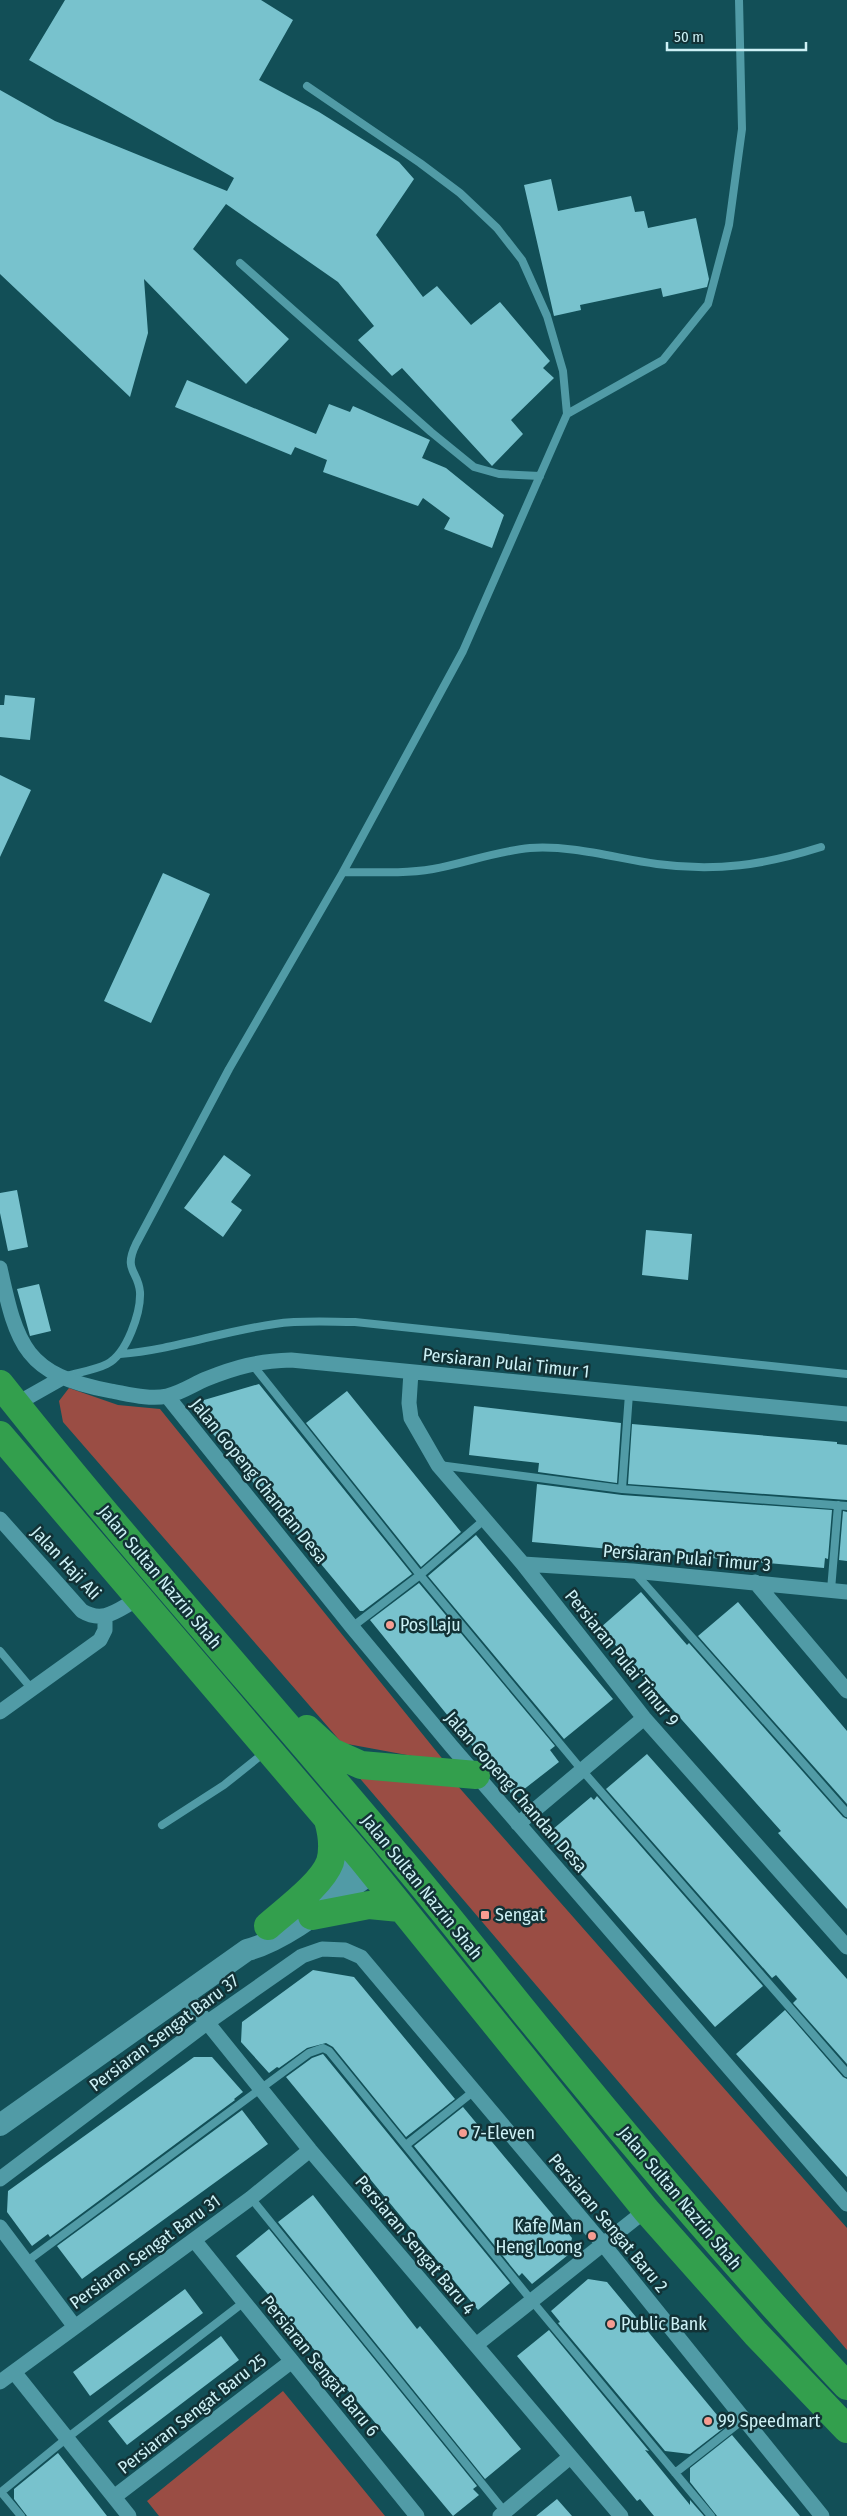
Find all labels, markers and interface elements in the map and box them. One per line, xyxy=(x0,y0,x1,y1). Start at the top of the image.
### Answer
scale bar xyxy=(667,20,806,52)
text: 50 m xyxy=(674,28,704,46)
street label: Persiaran Pulai Timur 1 xyxy=(422,1343,590,1383)
street label: Jalan Gopeng Chandan Desa xyxy=(186,1394,332,1568)
street label: Jalan Sultan Nazrin Shah xyxy=(94,1501,226,1653)
street label: Jalan Haji Ali xyxy=(26,1522,106,1604)
street label: Persiaran Pulai Timur 3 xyxy=(602,1540,772,1576)
street label: Persiaran Pulai Timur 9 xyxy=(560,1585,684,1731)
place label: Pos Laju xyxy=(400,1614,461,1636)
marker: Pos Laju xyxy=(384,1619,396,1631)
street label: Jalan Gopeng Chandan Desa xyxy=(440,1707,592,1877)
street label: Jalan Sultan Nazrin Shah xyxy=(357,1810,487,1964)
place label: Sengat xyxy=(495,1904,545,1926)
marker: Sengat xyxy=(479,1909,491,1921)
street label: Persiaran Sengat Baru 37 xyxy=(85,1970,243,2096)
place label: 7-Eleven xyxy=(473,2122,535,2144)
street label: Jalan Sultan Nazrin Shah xyxy=(614,2122,746,2274)
marker: 7-Eleven xyxy=(457,2127,469,2139)
street label: Persiaran Sengat Baru 2 xyxy=(544,2149,672,2297)
street label: Persiaran Sengat Baru 4 xyxy=(350,2171,480,2319)
street label: Persiaran Sengat Baru 31 xyxy=(65,2190,225,2314)
place label: Kafe Man Heng Loong xyxy=(496,2215,583,2258)
marker: Kafe Man Heng Loong xyxy=(586,2230,598,2242)
street label: Persiaran Sengat Baru 6 xyxy=(256,2291,384,2441)
place label: Public Bank xyxy=(621,2313,707,2335)
marker: Public Bank xyxy=(605,2318,617,2330)
street label: Persiaran Sengat Baru 25 xyxy=(113,2349,271,2479)
place label: 99 Speedmart xyxy=(718,2410,821,2432)
marker: 99 Speedmart xyxy=(702,2415,714,2427)

